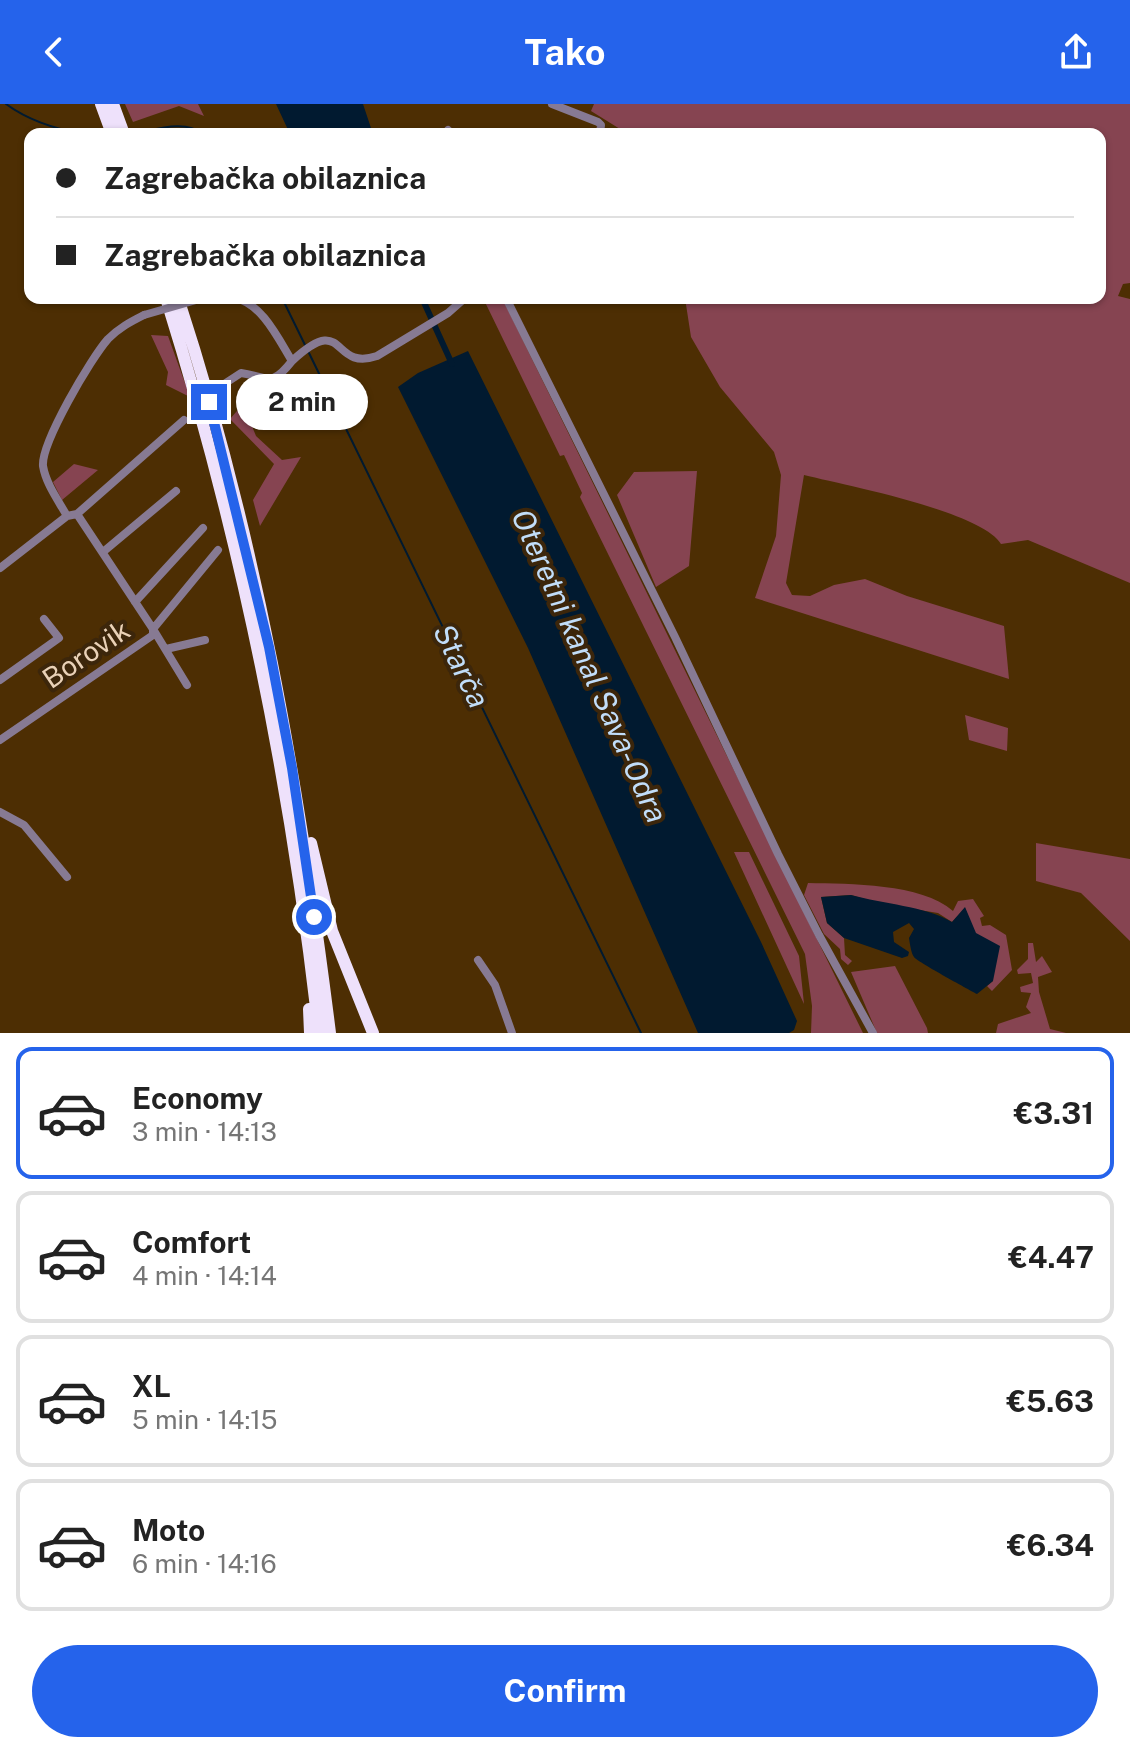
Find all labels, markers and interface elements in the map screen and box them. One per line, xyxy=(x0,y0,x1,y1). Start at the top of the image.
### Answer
icon: back xyxy=(32,30,76,74)
icon: share xyxy=(1054,30,1098,74)
text: Tako xyxy=(525,31,606,73)
text: Zagrebačka obilaznica xyxy=(104,160,426,196)
text: Zagrebačka obilaznica xyxy=(104,237,426,273)
callout: 2 min xyxy=(237,374,369,430)
route end xyxy=(191,384,227,420)
text: 2 min xyxy=(268,386,336,417)
water label: Oteretni kanal Sava-Odra xyxy=(504,503,675,828)
street label: Borovik xyxy=(36,613,136,695)
water label: Starča xyxy=(426,618,498,713)
route start xyxy=(296,899,332,935)
icon: car xyxy=(36,1077,108,1149)
text: Economy xyxy=(132,1080,263,1116)
text: €3.31 xyxy=(1014,1095,1094,1131)
text: 3 min · 14:13 xyxy=(132,1116,277,1147)
icon: car xyxy=(36,1221,108,1293)
text: Comfort xyxy=(132,1224,251,1260)
text: €4.47 xyxy=(1008,1239,1094,1275)
text: 4 min · 14:14 xyxy=(132,1260,277,1291)
icon: car xyxy=(36,1365,108,1437)
text: XL xyxy=(132,1368,171,1404)
text: €5.63 xyxy=(1006,1383,1094,1419)
text: 5 min · 14:15 xyxy=(132,1404,278,1435)
icon: car xyxy=(36,1509,108,1581)
text: Moto xyxy=(132,1512,205,1548)
text: €6.34 xyxy=(1007,1527,1094,1563)
text: 6 min · 14:16 xyxy=(132,1548,277,1579)
button: Confirm xyxy=(32,1645,1098,1737)

